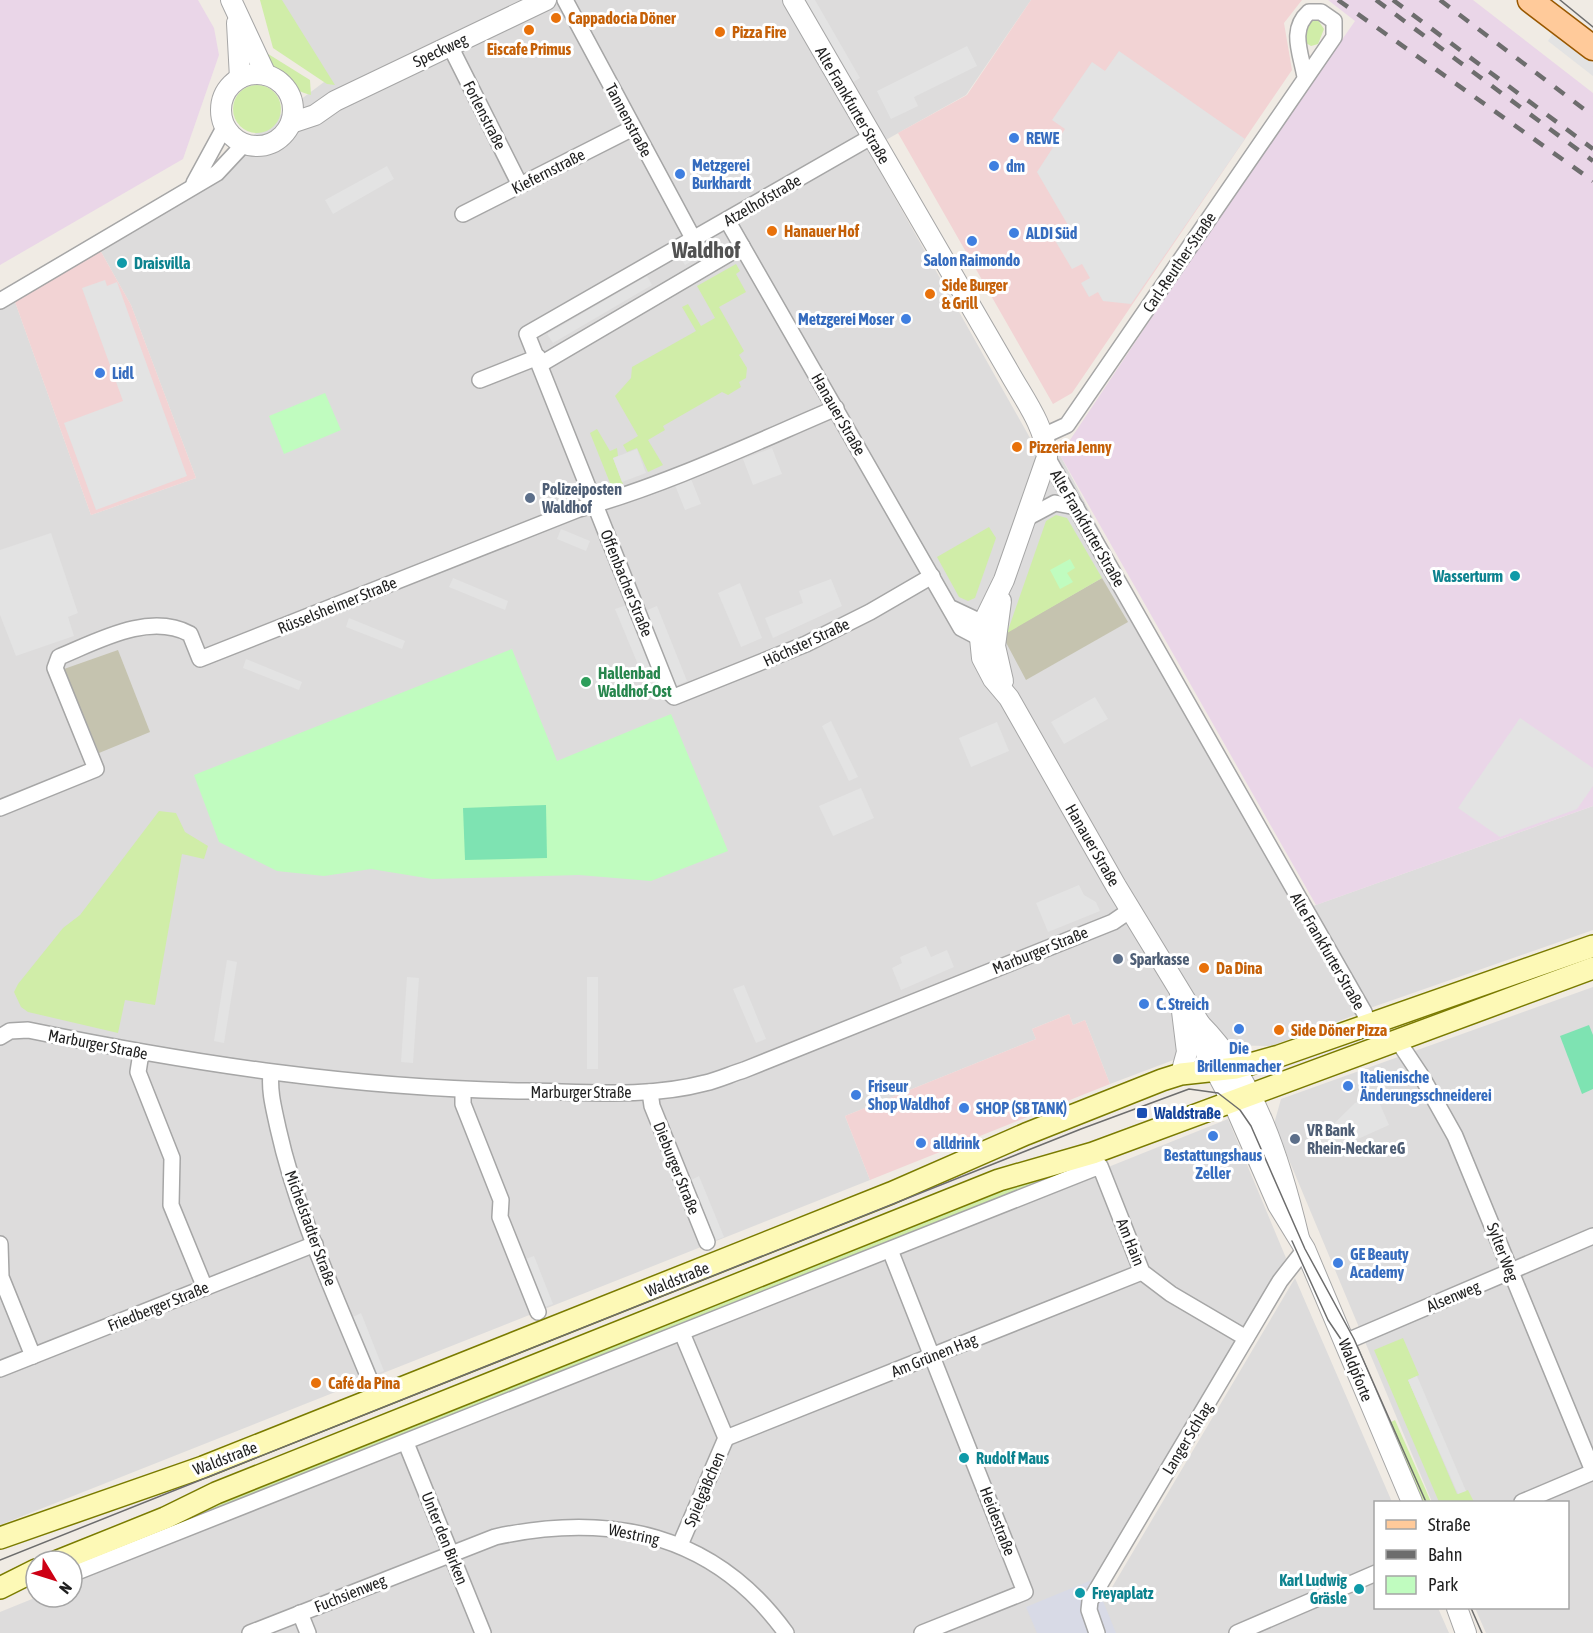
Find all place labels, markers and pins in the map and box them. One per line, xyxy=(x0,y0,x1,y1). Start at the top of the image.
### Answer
place label: Cappadocia Döner xyxy=(568,9,676,27)
marker: Cappadocia Döner xyxy=(549,11,563,25)
marker: Eiscafe Primus xyxy=(522,23,536,37)
place label: Pizza Fire xyxy=(732,23,787,41)
marker: Pizza Fire xyxy=(713,25,727,39)
place label: Eiscafe Primus xyxy=(487,40,572,58)
place label: REWE xyxy=(1026,129,1059,147)
marker: REWE xyxy=(1007,131,1021,145)
place label: Metzgerei Burkhardt xyxy=(692,156,752,192)
place label: dm xyxy=(1006,157,1025,175)
marker: dm xyxy=(987,159,1001,173)
marker: Metzgerei Burkhardt xyxy=(673,167,687,181)
place label: Hanauer Hof xyxy=(784,222,860,240)
marker: Hanauer Hof xyxy=(765,224,779,238)
place label: ALDI Süd xyxy=(1025,224,1078,242)
marker: ALDI Süd xyxy=(1007,226,1021,240)
marker: Salon Raimondo xyxy=(965,234,979,248)
place label: Salon Raimondo xyxy=(924,251,1021,269)
place label: Draisvilla xyxy=(134,254,190,272)
marker: Draisvilla xyxy=(115,256,129,270)
place label: Side Burger & Grill xyxy=(942,276,1008,312)
marker: Side Burger & Grill xyxy=(923,287,937,301)
place label: Metzgerei Moser xyxy=(798,310,894,328)
marker: Metzgerei Moser xyxy=(899,312,913,326)
place label: Lidl xyxy=(112,364,134,382)
marker: Lidl xyxy=(93,366,107,380)
place label: Pizzeria Jenny xyxy=(1029,438,1112,456)
marker: Pizzeria Jenny xyxy=(1010,440,1024,454)
place label: Polizeiposten Waldhof xyxy=(541,480,622,516)
marker: Polizeiposten Waldhof xyxy=(523,491,537,505)
place label: Wasserturm xyxy=(1432,567,1503,585)
marker: Wasserturm xyxy=(1508,569,1522,583)
place label: Hallenbad Waldhof-Ost xyxy=(597,664,672,700)
marker: Hallenbad Waldhof-Ost xyxy=(579,675,593,689)
place label: Sparkasse xyxy=(1130,950,1190,968)
marker: Sparkasse xyxy=(1111,952,1125,966)
place label: Da Dina xyxy=(1216,959,1262,977)
marker: Da Dina xyxy=(1197,961,1211,975)
place label: C. Streich xyxy=(1156,995,1209,1013)
marker: C. Streich xyxy=(1137,997,1151,1011)
place label: Side Döner Pizza xyxy=(1291,1021,1387,1039)
marker: Die Brillenmacher xyxy=(1232,1022,1246,1036)
marker: Side Döner Pizza xyxy=(1272,1023,1286,1037)
place label: Die Brillenmacher xyxy=(1197,1039,1281,1075)
place label: Italienische Änderungsschneiderei xyxy=(1359,1068,1492,1104)
place label: Friseur Shop Waldhof xyxy=(868,1077,950,1113)
marker: Italienische Änderungsschneiderei xyxy=(1341,1079,1355,1093)
marker: Friseur Shop Waldhof xyxy=(849,1088,863,1102)
place label: SHOP (SB TANK) xyxy=(976,1099,1067,1117)
marker: SHOP (SB TANK) xyxy=(957,1101,971,1115)
place label: Waldstraße xyxy=(1153,1104,1221,1122)
marker: Waldstraße xyxy=(1135,1106,1149,1120)
place label: VR Bank Rhein-Neckar eG xyxy=(1306,1121,1406,1157)
marker: Bestattungshaus Zeller xyxy=(1206,1129,1220,1143)
marker: VR Bank Rhein-Neckar eG xyxy=(1288,1132,1302,1146)
place label: alldrink xyxy=(933,1134,981,1152)
marker: alldrink xyxy=(914,1136,928,1150)
place label: Bestattungshaus Zeller xyxy=(1164,1146,1263,1182)
place label: GE Beauty Academy xyxy=(1349,1245,1409,1281)
marker: GE Beauty Academy xyxy=(1331,1256,1345,1270)
place label: Café da Pina xyxy=(328,1374,400,1392)
marker: Café da Pina xyxy=(309,1376,323,1390)
place label: Rudolf Maus xyxy=(976,1449,1050,1467)
marker: Rudolf Maus xyxy=(957,1451,971,1465)
place label: Karl Ludwig Gräsle xyxy=(1279,1571,1347,1607)
marker: Karl Ludwig Gräsle xyxy=(1352,1582,1366,1596)
place label: Freyaplatz xyxy=(1092,1584,1154,1602)
marker: Freyaplatz xyxy=(1073,1586,1087,1600)

